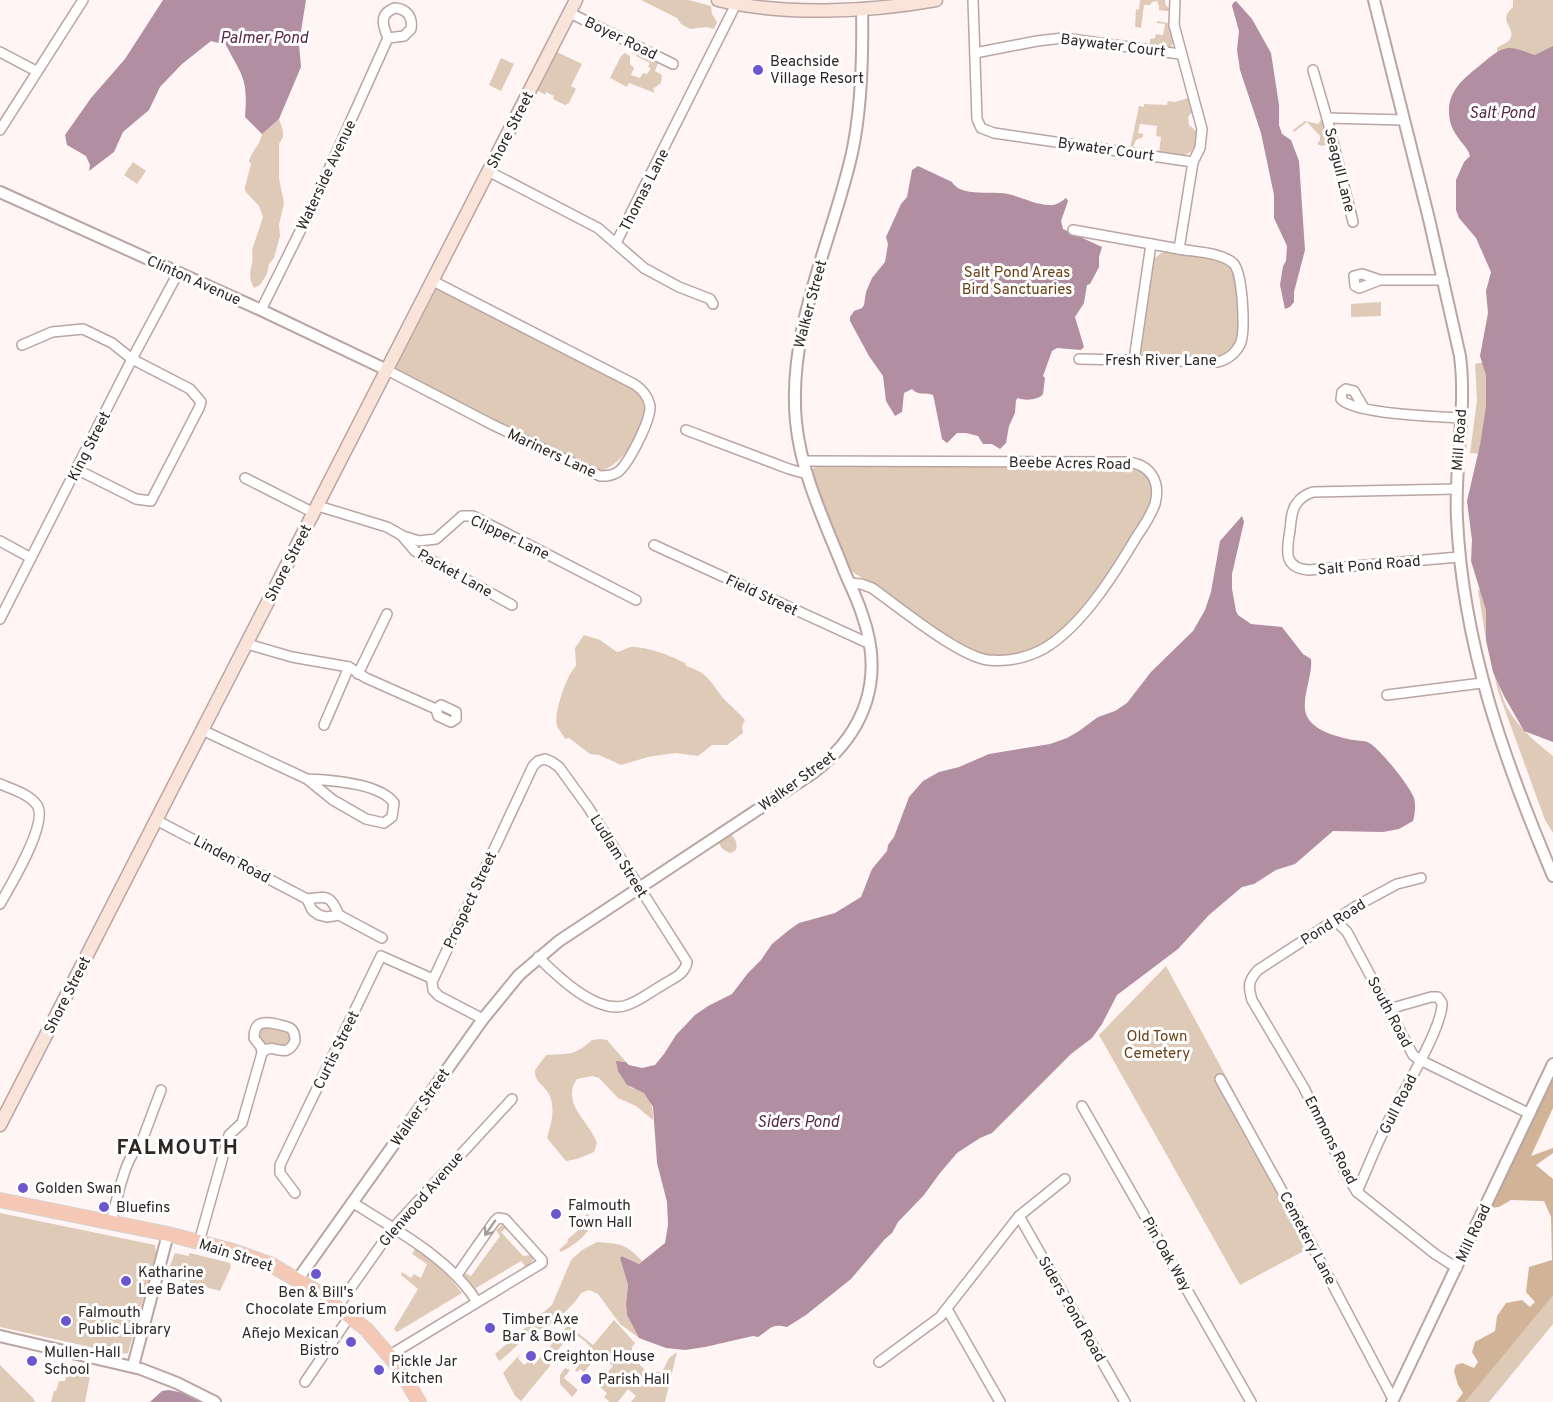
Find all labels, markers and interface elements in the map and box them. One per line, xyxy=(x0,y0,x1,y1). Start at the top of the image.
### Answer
street label: Boyer Road xyxy=(581,14,660,65)
water label: Palmer Pond xyxy=(220,29,309,49)
street label: Baywater Court xyxy=(1059,31,1166,62)
place label: Beachside Village Resort xyxy=(770,53,864,89)
marker: Beachside Village Resort xyxy=(751,63,765,77)
street label: Shore Street xyxy=(484,89,539,173)
water label: Salt Pond xyxy=(1469,104,1536,124)
street label: Waterside Avenue xyxy=(293,117,361,234)
street label: Seagull Lane xyxy=(1319,126,1358,215)
street label: Bywater Court xyxy=(1056,134,1155,167)
street label: Thomas Lane xyxy=(616,146,674,235)
street label: Clinton Avenue xyxy=(143,252,243,311)
street label: Walker Street xyxy=(791,258,832,351)
park label: Salt Pond Areas Bird Sanctuaries xyxy=(962,264,1072,300)
street label: Fresh River Lane xyxy=(1105,352,1217,371)
street label: King Street xyxy=(65,409,116,485)
street label: Mill Road xyxy=(1449,409,1472,472)
street label: Mariners Lane xyxy=(504,426,599,483)
street label: Beebe Acres Road xyxy=(1009,454,1131,475)
street label: Clipper Lane xyxy=(467,512,552,565)
street label: Shore Street xyxy=(262,522,317,606)
street label: Packet Lane xyxy=(414,546,495,603)
street label: Salt Pond Road xyxy=(1317,553,1421,580)
street label: Field Street xyxy=(722,571,801,621)
street label: Walker Street xyxy=(756,748,840,816)
street label: Ludlam Street xyxy=(585,812,651,902)
street label: Linden Road xyxy=(190,832,273,888)
street label: Prospect Street xyxy=(441,849,502,952)
street label: Pond Road xyxy=(1298,896,1370,951)
street label: Shore Street xyxy=(41,954,96,1038)
street label: South Road xyxy=(1362,974,1415,1051)
street label: Curtis Street xyxy=(310,1008,365,1093)
park label: Old Town Cemetery xyxy=(1124,1028,1190,1064)
street label: Walker Street xyxy=(388,1065,455,1150)
street label: Gull Road xyxy=(1376,1071,1423,1138)
street label: Emmons Road xyxy=(1299,1093,1360,1188)
water label: Siders Pond xyxy=(757,1113,840,1133)
district label: FALMOUTH xyxy=(117,1135,239,1162)
street label: Glenwood Avenue xyxy=(376,1148,469,1252)
place label: Golden Swan xyxy=(35,1180,122,1199)
marker: Golden Swan xyxy=(16,1181,30,1195)
street label: Cemetery Lane xyxy=(1274,1189,1339,1289)
place label: Falmouth Town Hall xyxy=(568,1197,632,1233)
place label: Bluefins xyxy=(116,1199,170,1218)
marker: Bluefins xyxy=(97,1200,111,1214)
street label: Mill Road xyxy=(1453,1202,1496,1266)
marker: Falmouth Town Hall xyxy=(549,1207,563,1221)
street label: Pin Oak Way xyxy=(1137,1214,1195,1295)
one-way arrow xyxy=(484,1220,496,1236)
street label: Main Street xyxy=(196,1236,275,1277)
street label: Siders Pond Road xyxy=(1033,1254,1109,1366)
place label: Katharine Lee Bates xyxy=(138,1264,204,1300)
marker: Ben & Bill's Chocolate Emporium xyxy=(309,1267,323,1281)
marker: Katharine Lee Bates xyxy=(119,1274,133,1288)
place label: Ben & Bill's Chocolate Emporium xyxy=(245,1284,387,1320)
place label: Falmouth Public Library xyxy=(78,1304,171,1340)
place label: Timber Axe Bar & Bowl xyxy=(502,1311,578,1347)
marker: Falmouth Public Library xyxy=(59,1314,73,1328)
marker: Timber Axe Bar & Bowl xyxy=(483,1321,497,1335)
place label: Añejo Mexican Bistro xyxy=(241,1325,339,1361)
marker: Añejo Mexican Bistro xyxy=(344,1335,358,1349)
place label: Mullen-Hall School xyxy=(44,1344,121,1380)
place label: Creighton House xyxy=(543,1348,655,1367)
marker: Creighton House xyxy=(524,1349,538,1363)
place label: Pickle Jar Kitchen xyxy=(391,1353,458,1389)
marker: Mullen-Hall School xyxy=(25,1354,39,1368)
marker: Pickle Jar Kitchen xyxy=(372,1363,386,1377)
place label: Parish Hall xyxy=(598,1371,670,1390)
marker: Parish Hall xyxy=(579,1372,593,1386)

